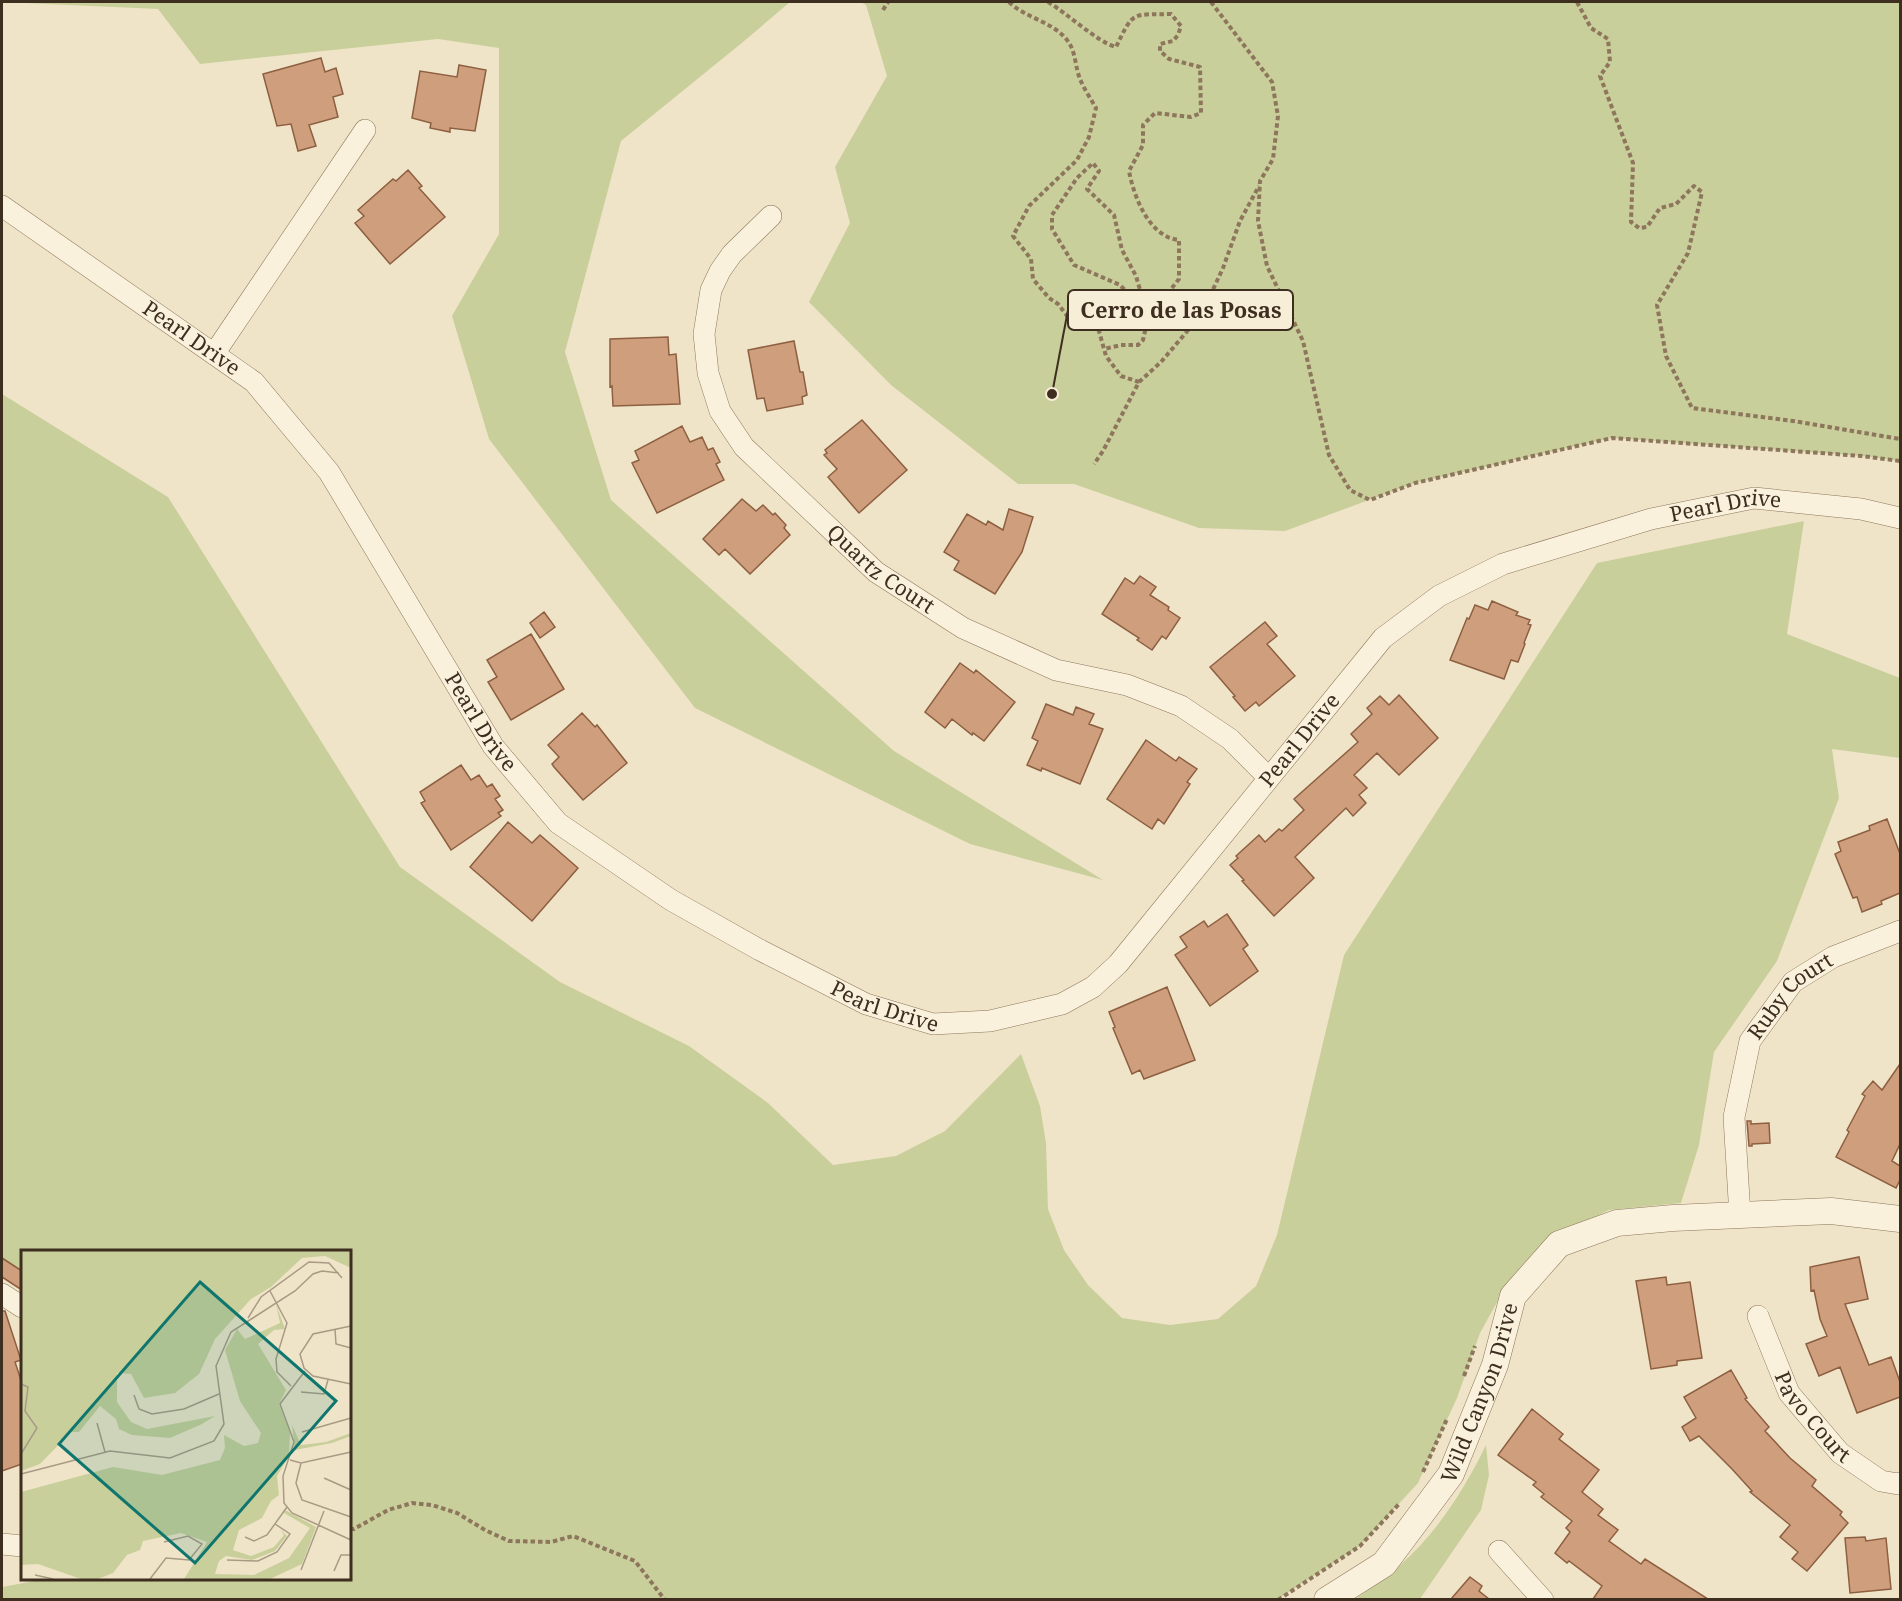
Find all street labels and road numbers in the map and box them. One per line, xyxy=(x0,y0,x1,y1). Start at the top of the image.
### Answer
street label: Pearl Drive xyxy=(138,294,246,381)
street label: Pearl Drive xyxy=(1667,483,1783,528)
street label: Quartz Court xyxy=(821,518,940,619)
street label: Pearl Drive xyxy=(439,667,524,777)
street label: Pearl Drive xyxy=(1253,687,1346,792)
street label: Ruby Court xyxy=(1741,946,1838,1045)
street label: Pearl Drive xyxy=(826,973,942,1038)
street label: Wild Canyon Drive xyxy=(1434,1300,1524,1487)
street label: Pavo Court xyxy=(1769,1367,1856,1469)

